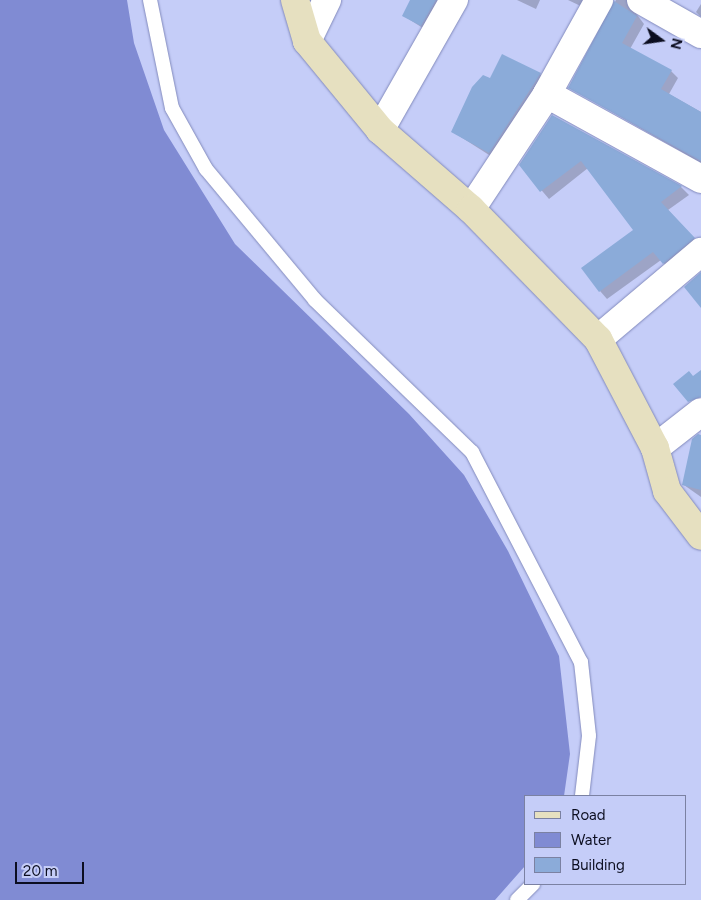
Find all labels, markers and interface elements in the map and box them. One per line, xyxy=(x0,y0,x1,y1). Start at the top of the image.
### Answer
north arrow xyxy=(636,15,686,65)
text: N xyxy=(666,36,686,51)
legend xyxy=(524,795,686,885)
text: Road xyxy=(571,806,606,824)
text: Water xyxy=(571,831,611,849)
scale bar xyxy=(18,852,86,884)
text: Building xyxy=(571,856,625,874)
text: 20 m xyxy=(23,862,57,880)

